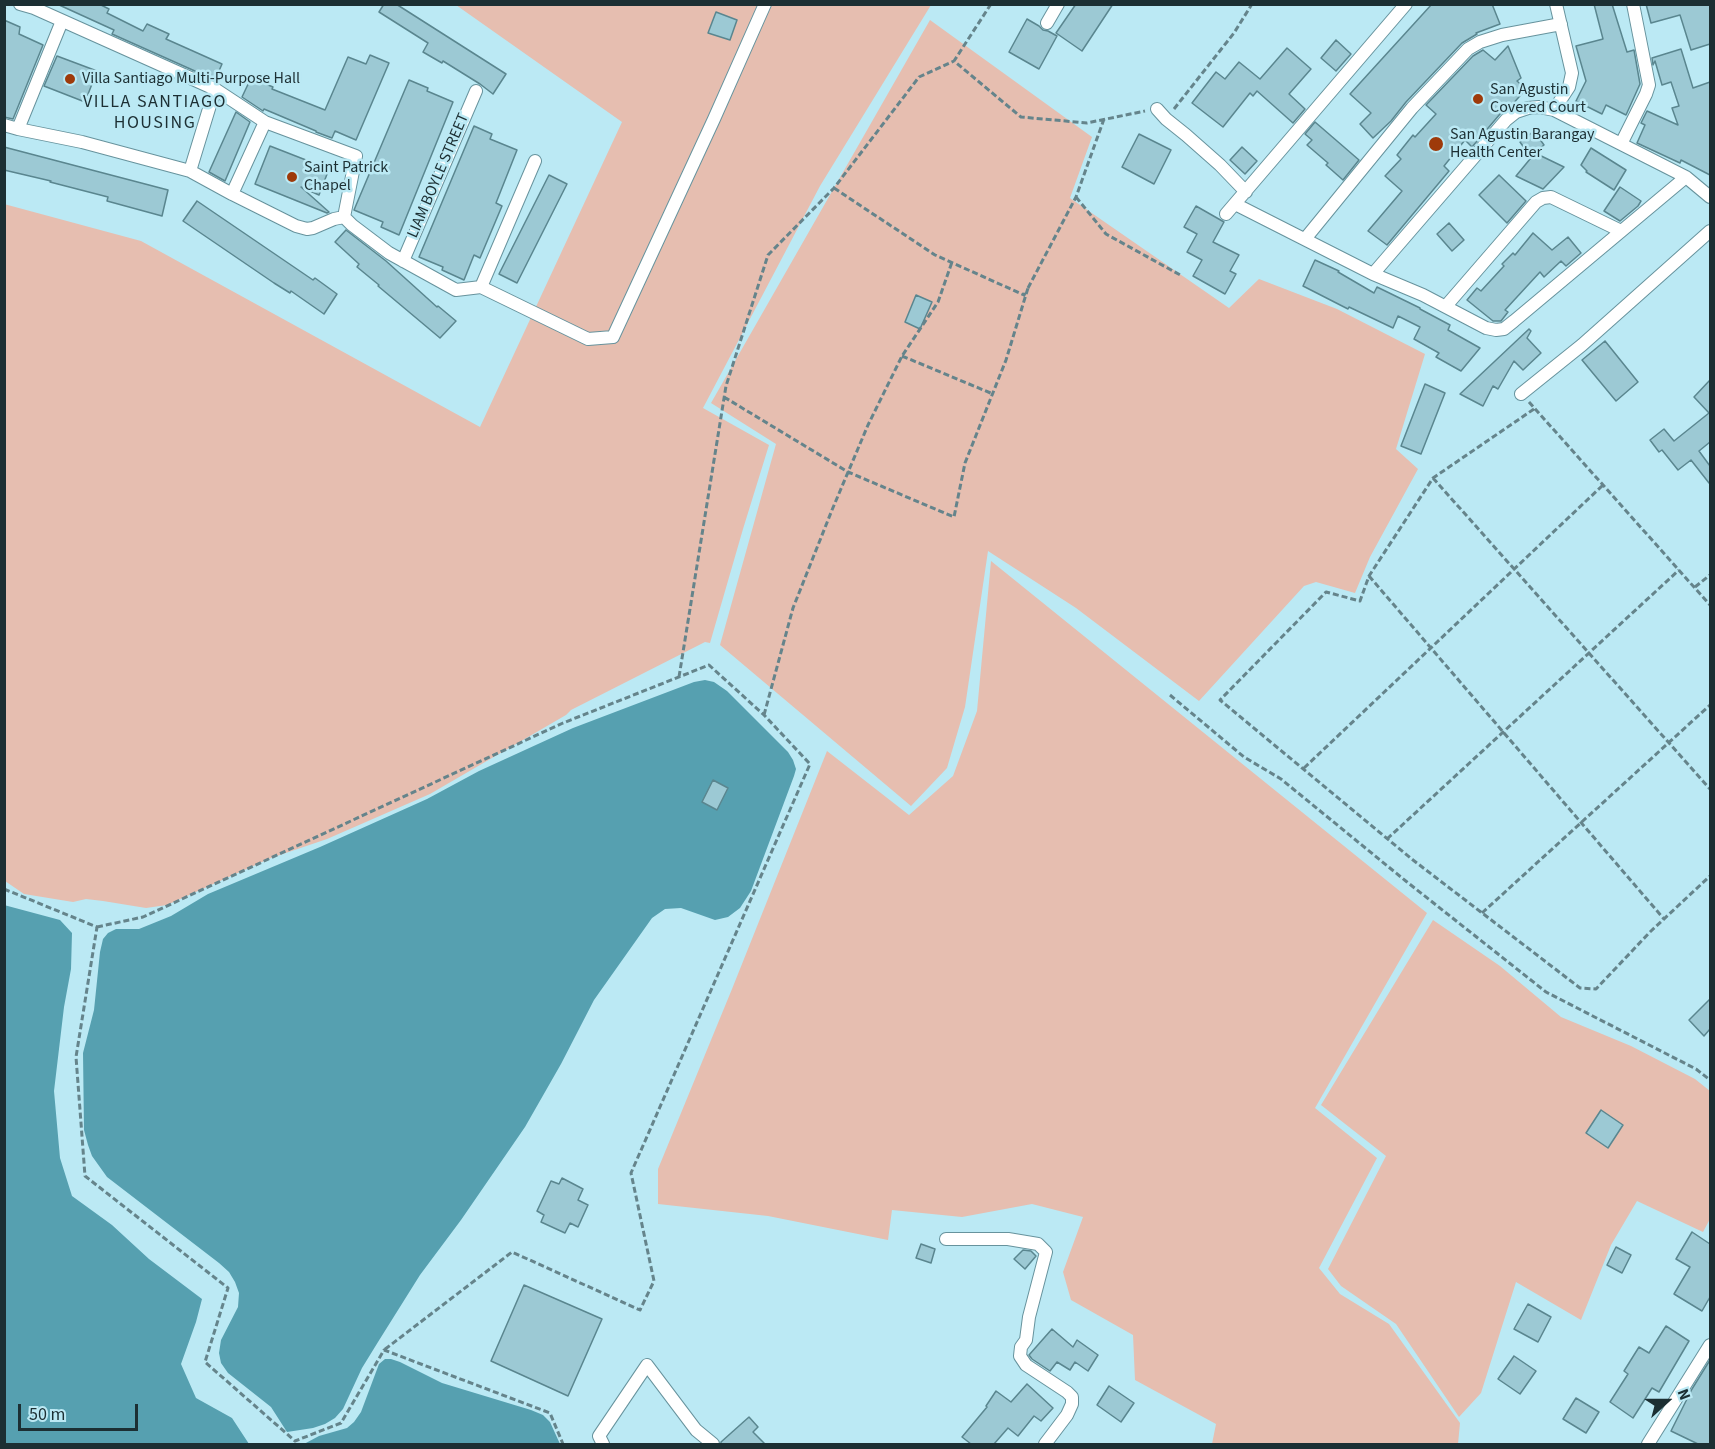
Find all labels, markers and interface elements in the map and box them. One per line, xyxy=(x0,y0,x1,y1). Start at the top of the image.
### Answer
place label: Villa Santiago Multi-Purpose Hall xyxy=(82,69,300,89)
marker: Villa Santiago Multi-Purpose Hall xyxy=(63,72,77,86)
place label: San Agustin Covered Court xyxy=(1490,80,1586,118)
district label: VILLA SANTIAGO HOUSING xyxy=(83,92,227,134)
marker: San Agustin Covered Court xyxy=(1471,92,1485,106)
street label: LIAM BOYLE STREET xyxy=(404,111,474,241)
place label: San Agustin Barangay Health Center xyxy=(1450,125,1594,163)
marker: San Agustin Barangay Health Center xyxy=(1427,135,1445,153)
place label: Saint Patrick Chapel xyxy=(304,158,388,196)
marker: Saint Patrick Chapel xyxy=(285,170,299,184)
north arrow xyxy=(1637,1371,1697,1431)
text: N xyxy=(1672,1386,1696,1403)
scale bar xyxy=(21,1392,141,1430)
text: 50 m xyxy=(29,1402,65,1427)

